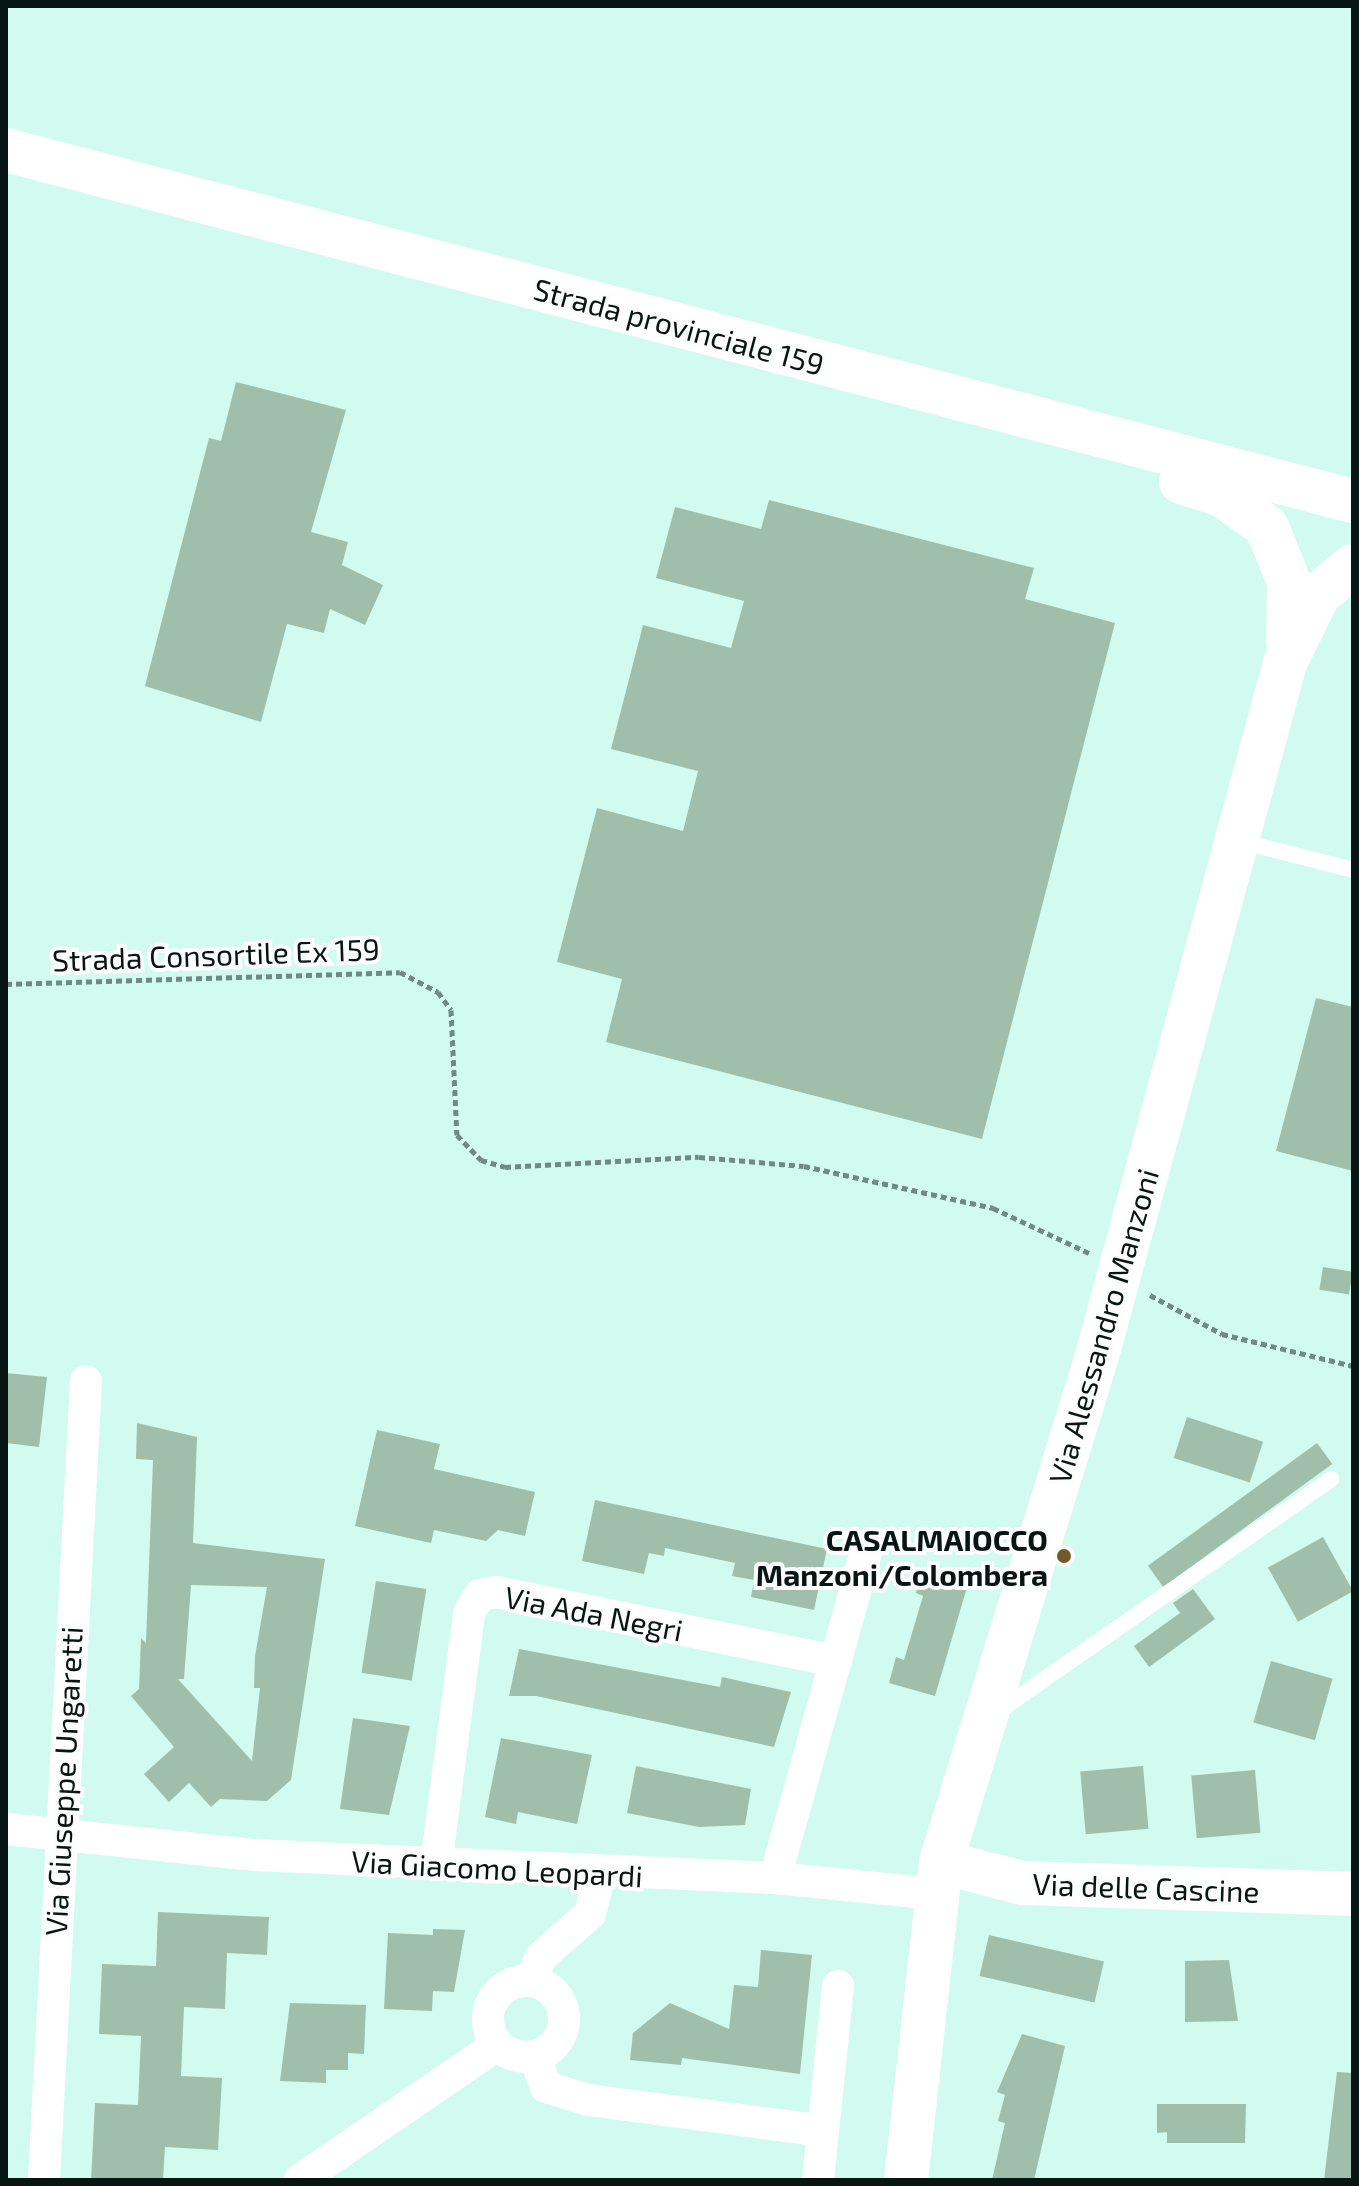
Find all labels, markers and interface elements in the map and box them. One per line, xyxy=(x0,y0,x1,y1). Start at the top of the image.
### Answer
street label: Strada provinciale 159 xyxy=(530,270,828,382)
street label: Strada Consortile Ex 159 xyxy=(52,930,380,978)
street label: Via Alessandro Manzoni xyxy=(1041,1164,1165,1488)
place label: CASALMAIOCCO Manzoni/Colombera xyxy=(756,1521,1048,1592)
marker: CASALMAIOCCO Manzoni/Colombera xyxy=(1055,1547,1073,1565)
street label: Via Ada Negri xyxy=(502,1578,686,1648)
street label: Via Giuseppe Ungaretti xyxy=(37,1625,89,1937)
street label: Via Giacomo Leopardi xyxy=(350,1842,644,1894)
street label: Via delle Cascine xyxy=(1032,1865,1260,1909)

